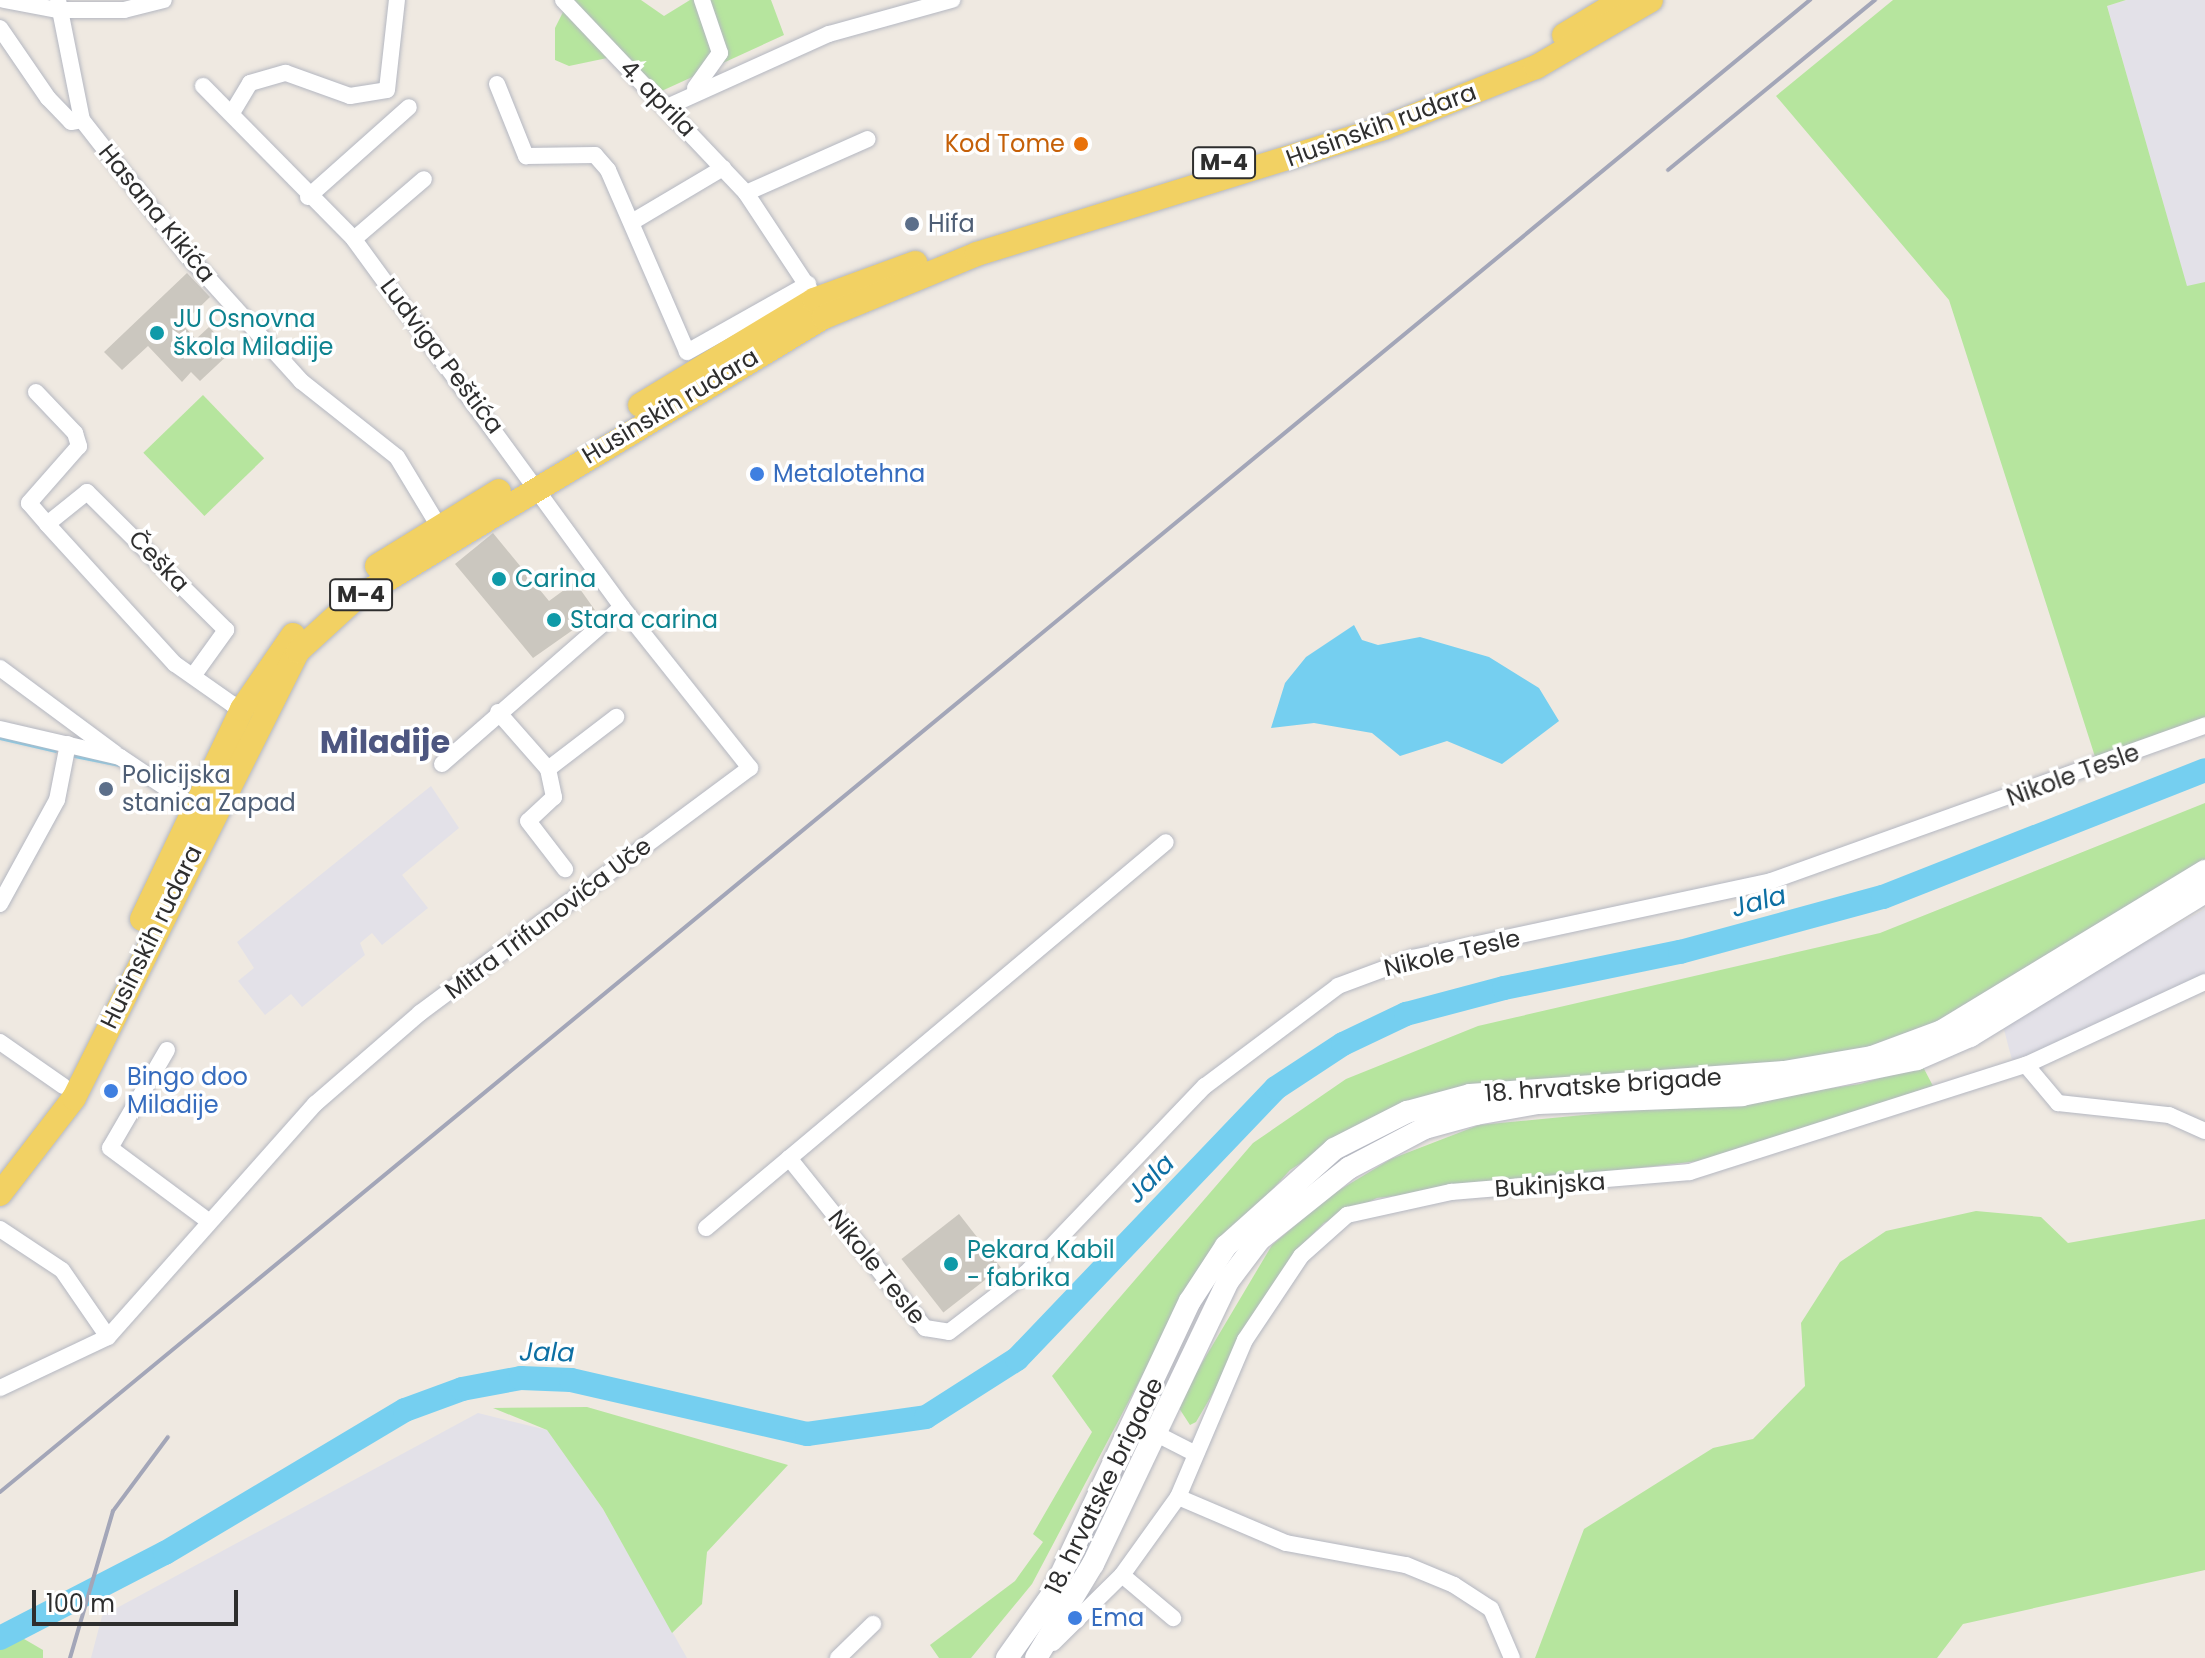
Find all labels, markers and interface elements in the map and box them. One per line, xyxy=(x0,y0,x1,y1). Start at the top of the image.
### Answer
street label: 4. aprila xyxy=(614,53,702,143)
street label: Husinskih rudara xyxy=(1282,77,1480,173)
place label: Kod Tome xyxy=(945,130,1065,158)
marker: Kod Tome xyxy=(1072,135,1090,153)
street label: Hasana Kikića xyxy=(93,138,221,288)
road number: M-4 xyxy=(1192,145,1256,181)
place label: Hifa xyxy=(928,210,975,238)
marker: Hifa xyxy=(903,215,921,233)
street label: Ludviga Peštića xyxy=(374,273,510,439)
place label: JU Osnovna škola Miladije xyxy=(173,305,333,361)
marker: JU Osnovna škola Miladije xyxy=(148,324,166,342)
street label: Husinskih rudara xyxy=(577,342,763,470)
place label: Metalotehna xyxy=(773,460,925,488)
marker: Metalotehna xyxy=(748,465,766,483)
street label: Češka xyxy=(123,524,195,598)
place label: Carina xyxy=(515,565,596,593)
marker: Carina xyxy=(490,570,508,588)
road number: M-4 xyxy=(329,577,393,613)
place label: Stara carina xyxy=(570,606,718,634)
marker: Stara carina xyxy=(545,611,563,629)
district label: Miladije xyxy=(320,723,450,761)
street label: Nikole Tesle xyxy=(2003,738,2143,812)
place label: Policijska stanica Zapad xyxy=(122,761,296,817)
marker: Policijska stanica Zapad xyxy=(97,780,115,798)
street label: Mitra Trifunovića Uče xyxy=(439,831,657,1005)
street label: Husinskih rudara xyxy=(94,841,208,1033)
water label: Jala xyxy=(1728,880,1790,924)
street label: Nikole Tesle xyxy=(1381,923,1523,983)
street label: 18. hrvatske brigade xyxy=(1483,1062,1723,1108)
place label: Bingo doo Miladije xyxy=(127,1063,248,1119)
marker: Bingo doo Miladije xyxy=(102,1082,120,1100)
water label: Jala xyxy=(1121,1148,1181,1210)
street label: Bukinjska xyxy=(1494,1167,1606,1203)
street label: Nikole Tesle xyxy=(822,1204,932,1330)
place label: Pekara Kabil - fabrika xyxy=(967,1236,1115,1292)
marker: Pekara Kabil - fabrika xyxy=(942,1255,960,1273)
water label: Jala xyxy=(519,1337,575,1369)
street label: 18. hrvatske brigade xyxy=(1039,1373,1169,1599)
scale bar xyxy=(36,1574,242,1624)
text: 100 m xyxy=(46,1587,115,1620)
place label: Ema xyxy=(1091,1604,1144,1632)
marker: Ema xyxy=(1066,1609,1084,1627)

